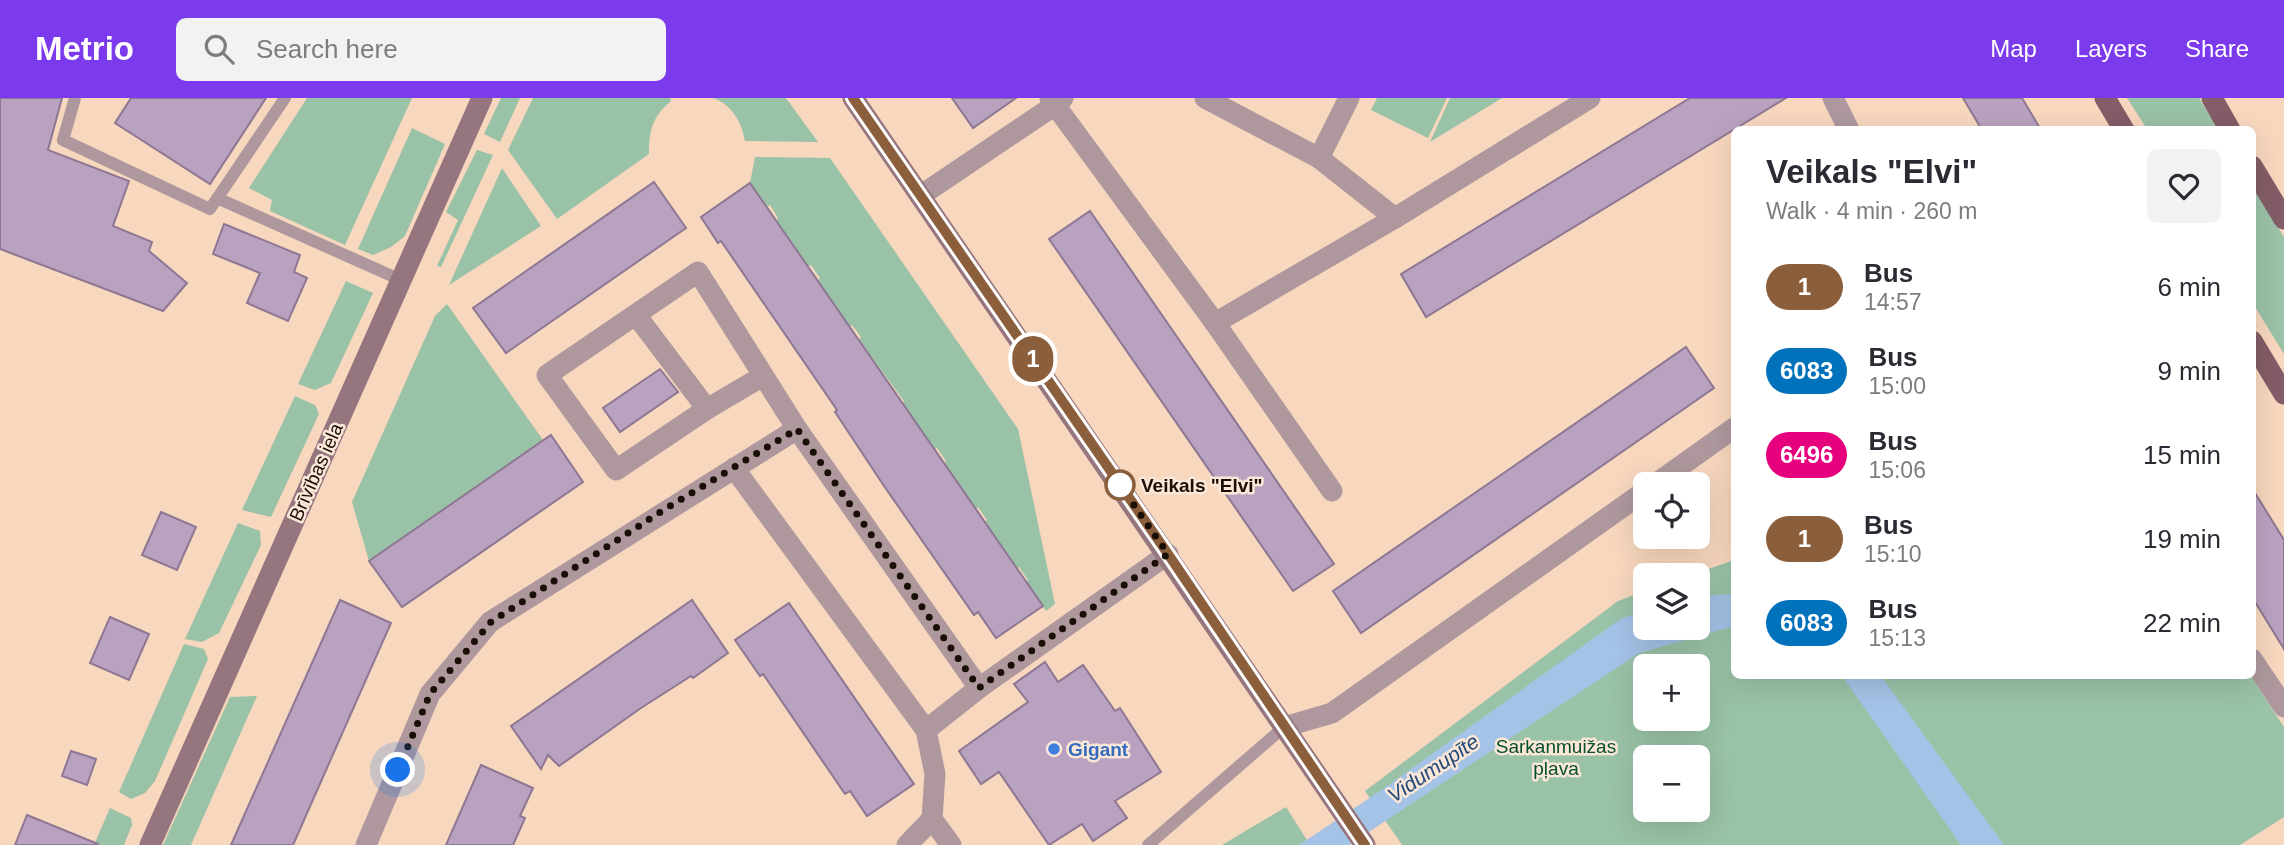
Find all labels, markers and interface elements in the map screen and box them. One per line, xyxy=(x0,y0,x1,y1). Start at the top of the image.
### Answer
search box xyxy=(176,18,666,81)
text: Metrio xyxy=(35,30,134,67)
icon: search xyxy=(200,30,238,68)
text: Search here xyxy=(256,34,398,64)
text: Map xyxy=(1990,35,2037,62)
text: Layers xyxy=(2075,35,2147,62)
text: Share xyxy=(2185,35,2249,62)
button: heart xyxy=(2147,149,2221,223)
text: Veikals "Elvi" xyxy=(1766,153,1977,190)
text: Walk · 4 min · 260 m xyxy=(1766,198,1977,224)
text: Bus xyxy=(1864,258,1913,288)
text: 6 min xyxy=(2157,272,2221,302)
text: 1 xyxy=(1798,273,1811,300)
text: 14:57 xyxy=(1864,289,1922,315)
line badge: 1 xyxy=(1010,336,1056,382)
text: Bus xyxy=(1868,342,1918,372)
text: 1 xyxy=(1026,345,1040,372)
text: 9 min xyxy=(2157,356,2221,386)
text: 6083 xyxy=(1780,357,1833,384)
text: 15:00 xyxy=(1868,373,1926,399)
street label: Brīvības iela xyxy=(285,420,347,524)
text: Bus xyxy=(1868,426,1918,456)
text: 15 min xyxy=(2143,440,2221,470)
text: 6496 xyxy=(1780,441,1833,468)
text: 15:06 xyxy=(1868,457,1926,483)
marker: Veikals "Elvi" xyxy=(1105,470,1135,500)
map controls xyxy=(1633,472,1710,822)
button: locate xyxy=(1633,472,1710,549)
place label: Veikals "Elvi" xyxy=(1141,475,1263,496)
text: Bus xyxy=(1864,510,1913,540)
text: 19 min xyxy=(2143,524,2221,554)
text: 1 xyxy=(1798,525,1811,552)
text: 15:10 xyxy=(1864,541,1922,567)
button: layers xyxy=(1633,563,1710,640)
text: Bus xyxy=(1868,594,1918,624)
text: 22 min xyxy=(2143,608,2221,638)
text: 6083 xyxy=(1780,609,1833,636)
text: 15:13 xyxy=(1868,625,1926,651)
button: + xyxy=(1633,654,1710,731)
water label: Vidumupīte xyxy=(1383,729,1483,807)
park label: Sarkanmuižas pļava xyxy=(1496,736,1616,779)
place label: Gigant xyxy=(1068,739,1129,760)
marker: Gigant xyxy=(1046,741,1062,757)
button: − xyxy=(1633,745,1710,822)
your location xyxy=(380,752,415,787)

